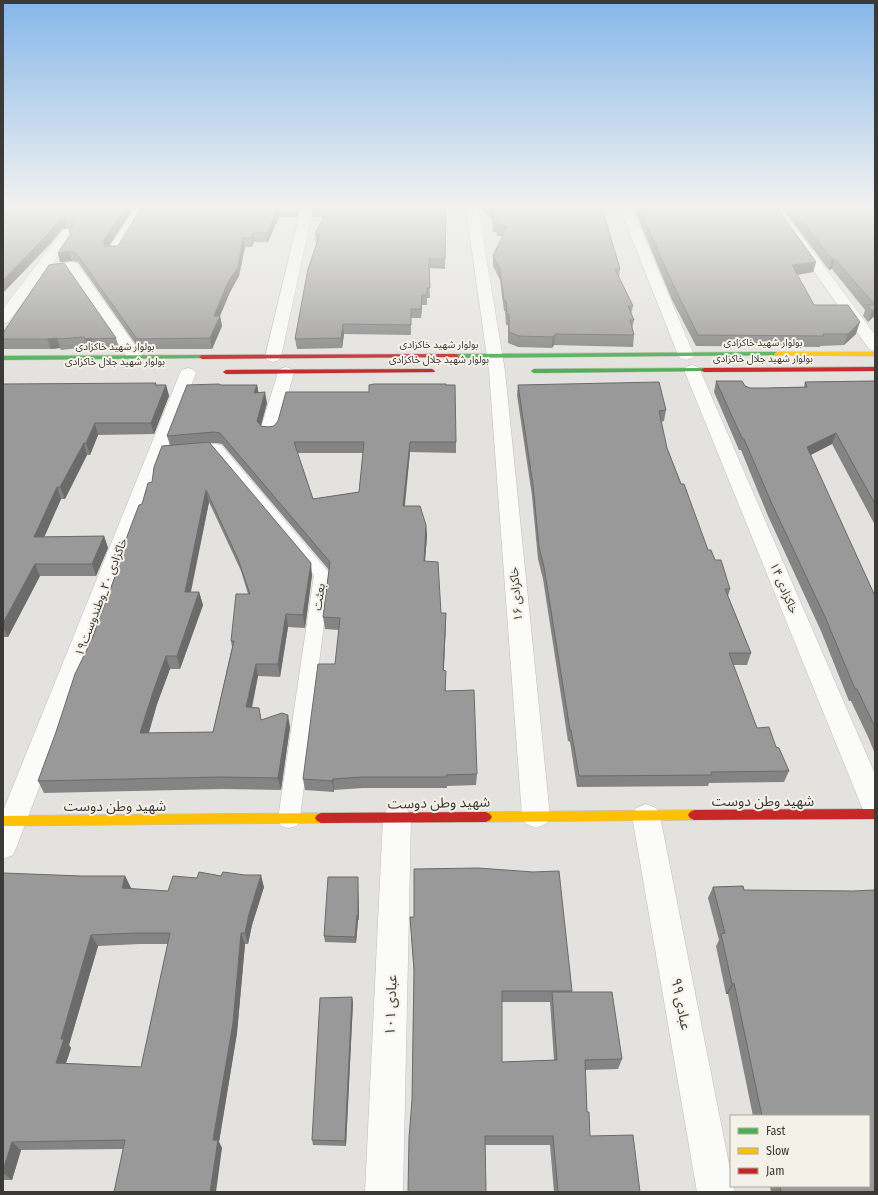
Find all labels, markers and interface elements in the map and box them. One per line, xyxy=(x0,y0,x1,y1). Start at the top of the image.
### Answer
street label: بولوار شهید خاکزادی xyxy=(724,337,803,349)
street label: بولوار شهید خاکزادی xyxy=(400,339,479,351)
street label: بولوار شهید خاکزادی xyxy=(76,341,155,353)
street label: بولوار شهید جلال خاکزادی xyxy=(713,353,813,365)
street label: بولوار شهید جلال خاکزادی xyxy=(389,354,489,366)
street label: بولوار شهید جلال خاکزادی xyxy=(65,356,165,368)
street label: خاکزادی ۲۰_وطندوست۱۹ xyxy=(72,536,130,658)
street label: خاکزادی ۱۴ xyxy=(767,560,801,616)
street label: خاکزادی ۱۶ xyxy=(507,566,525,622)
street label: بعثت xyxy=(310,583,328,611)
street label: شهید وطن دوست xyxy=(712,793,814,810)
street label: شهید وطن دوست xyxy=(388,794,490,812)
street label: شهید وطن دوست xyxy=(64,798,166,815)
street label: عبادی ۱۰۱ xyxy=(381,974,401,1036)
street label: عبادی ۹۹ xyxy=(668,977,694,1031)
legend xyxy=(730,1115,870,1187)
text: Fast xyxy=(766,1124,785,1138)
text: Slow xyxy=(766,1144,789,1158)
text: Jam xyxy=(766,1164,784,1178)

